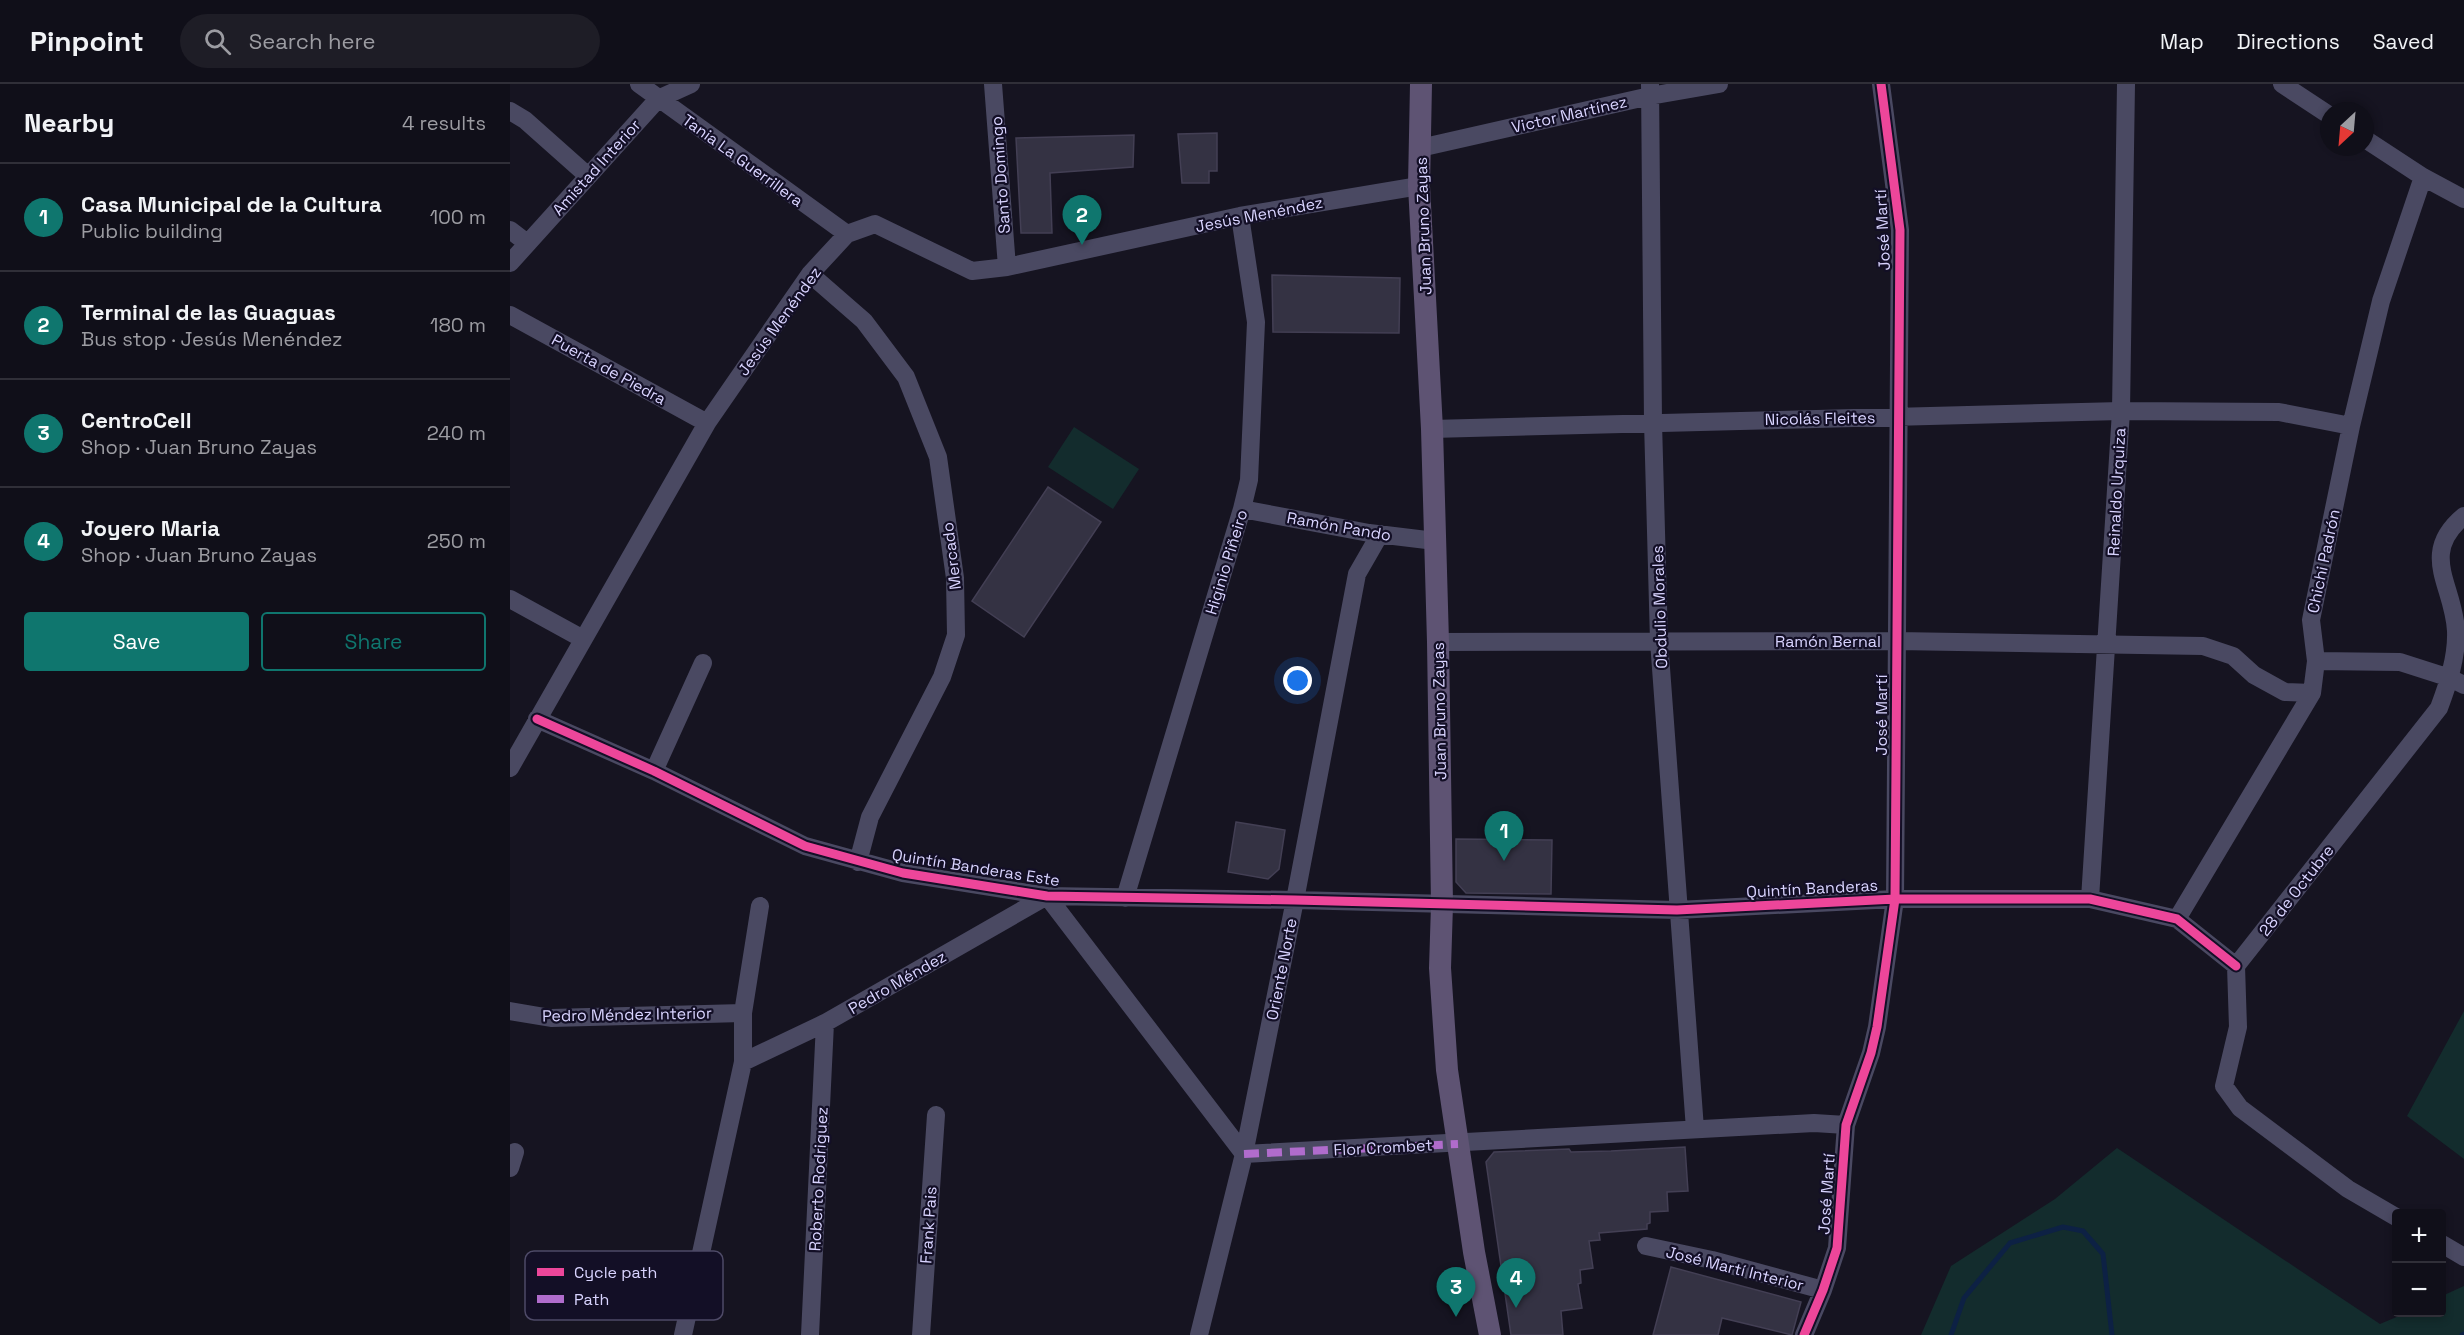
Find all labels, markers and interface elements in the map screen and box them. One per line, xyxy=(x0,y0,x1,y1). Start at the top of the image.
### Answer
search box xyxy=(180,14,600,68)
text: Pinpoint xyxy=(30,23,144,59)
icon: search xyxy=(201,25,234,58)
text: Search here xyxy=(249,27,375,55)
text: Map xyxy=(2160,28,2204,55)
text: Directions xyxy=(2237,28,2340,55)
text: Saved xyxy=(2373,28,2434,55)
street label: Victor Martínez xyxy=(1509,91,1629,138)
north arrow xyxy=(2320,102,2374,156)
text: Nearby xyxy=(24,106,114,140)
street label: Tania La Guerrillera xyxy=(678,109,807,211)
text: 4 results xyxy=(402,110,486,136)
street label: Amistad Interior xyxy=(548,115,645,220)
street label: Santo Domingo xyxy=(986,115,1015,234)
street label: Juan Bruno Zayas xyxy=(1411,157,1436,295)
street label: José Martí xyxy=(1870,189,1895,271)
text: Casa Municipal de la Cultura xyxy=(81,190,382,218)
street label: Jesús Menéndez xyxy=(1194,192,1325,237)
pin: 2 xyxy=(1062,196,1102,245)
text: 1 xyxy=(39,204,48,230)
text: 100 m xyxy=(430,204,486,230)
text: Public building xyxy=(81,218,223,244)
street label: Jesús Menéndez xyxy=(733,263,826,380)
text: Terminal de las Guaguas xyxy=(81,298,336,326)
text: 2 xyxy=(38,312,49,338)
text: 180 m xyxy=(430,312,486,338)
text: Bus stop · Jesús Menéndez xyxy=(81,326,342,352)
street label: Puerta de Piedra xyxy=(548,329,670,410)
text: CentroCell xyxy=(81,406,192,434)
street label: Nicolás Fleites xyxy=(1765,407,1875,430)
text: 3 xyxy=(37,420,50,446)
text: 240 m xyxy=(427,420,486,446)
street label: Reinaldo Urquiza xyxy=(2103,427,2130,557)
text: Shop · Juan Bruno Zayas xyxy=(81,434,317,460)
street label: Higinio Piñeiro xyxy=(1201,507,1252,617)
street label: Ramón Pando xyxy=(1285,507,1393,546)
street label: Chichi Padrón xyxy=(2302,507,2345,615)
text: Joyero Maria xyxy=(81,514,220,542)
street label: Mercado xyxy=(937,521,966,591)
text: 4 xyxy=(37,528,50,554)
text: 250 m xyxy=(427,528,486,554)
text: Shop · Juan Bruno Zayas xyxy=(81,542,317,568)
street label: Obdulio Morales xyxy=(1647,545,1672,669)
button: Save xyxy=(24,612,249,671)
button: Share xyxy=(261,612,486,671)
street label: Ramón Bernal xyxy=(1775,631,1881,652)
street label: Juan Bruno Zayas xyxy=(1428,642,1451,780)
your location xyxy=(1283,666,1312,695)
street label: José Martí xyxy=(1871,674,1892,756)
pin: 1 xyxy=(1484,812,1524,861)
street label: 28 de Octubre xyxy=(2254,840,2339,940)
street label: Quintín Banderas Este xyxy=(890,844,1061,891)
street label: Quintín Banderas xyxy=(1746,875,1878,902)
street label: Oriente Norte xyxy=(1261,916,1302,1022)
street label: Pedro Méndez xyxy=(844,946,950,1019)
street label: Pedro Méndez Interior xyxy=(542,1003,712,1026)
street label: Roberto Rodriguez xyxy=(804,1106,833,1252)
street label: Flor Crombet xyxy=(1333,1134,1433,1161)
street label: José Martí xyxy=(1813,1153,1840,1235)
street label: Frank Pais xyxy=(915,1186,942,1264)
map controls xyxy=(2392,1209,2446,1317)
button: + xyxy=(2392,1209,2446,1263)
street label: José Martí Interior xyxy=(1664,1241,1806,1296)
legend xyxy=(525,1251,723,1320)
pin: 4 xyxy=(1496,1258,1536,1308)
text: Cycle path xyxy=(574,1262,657,1283)
button: − xyxy=(2392,1263,2446,1317)
pin: 3 xyxy=(1436,1268,1476,1317)
text: Path xyxy=(574,1289,609,1310)

